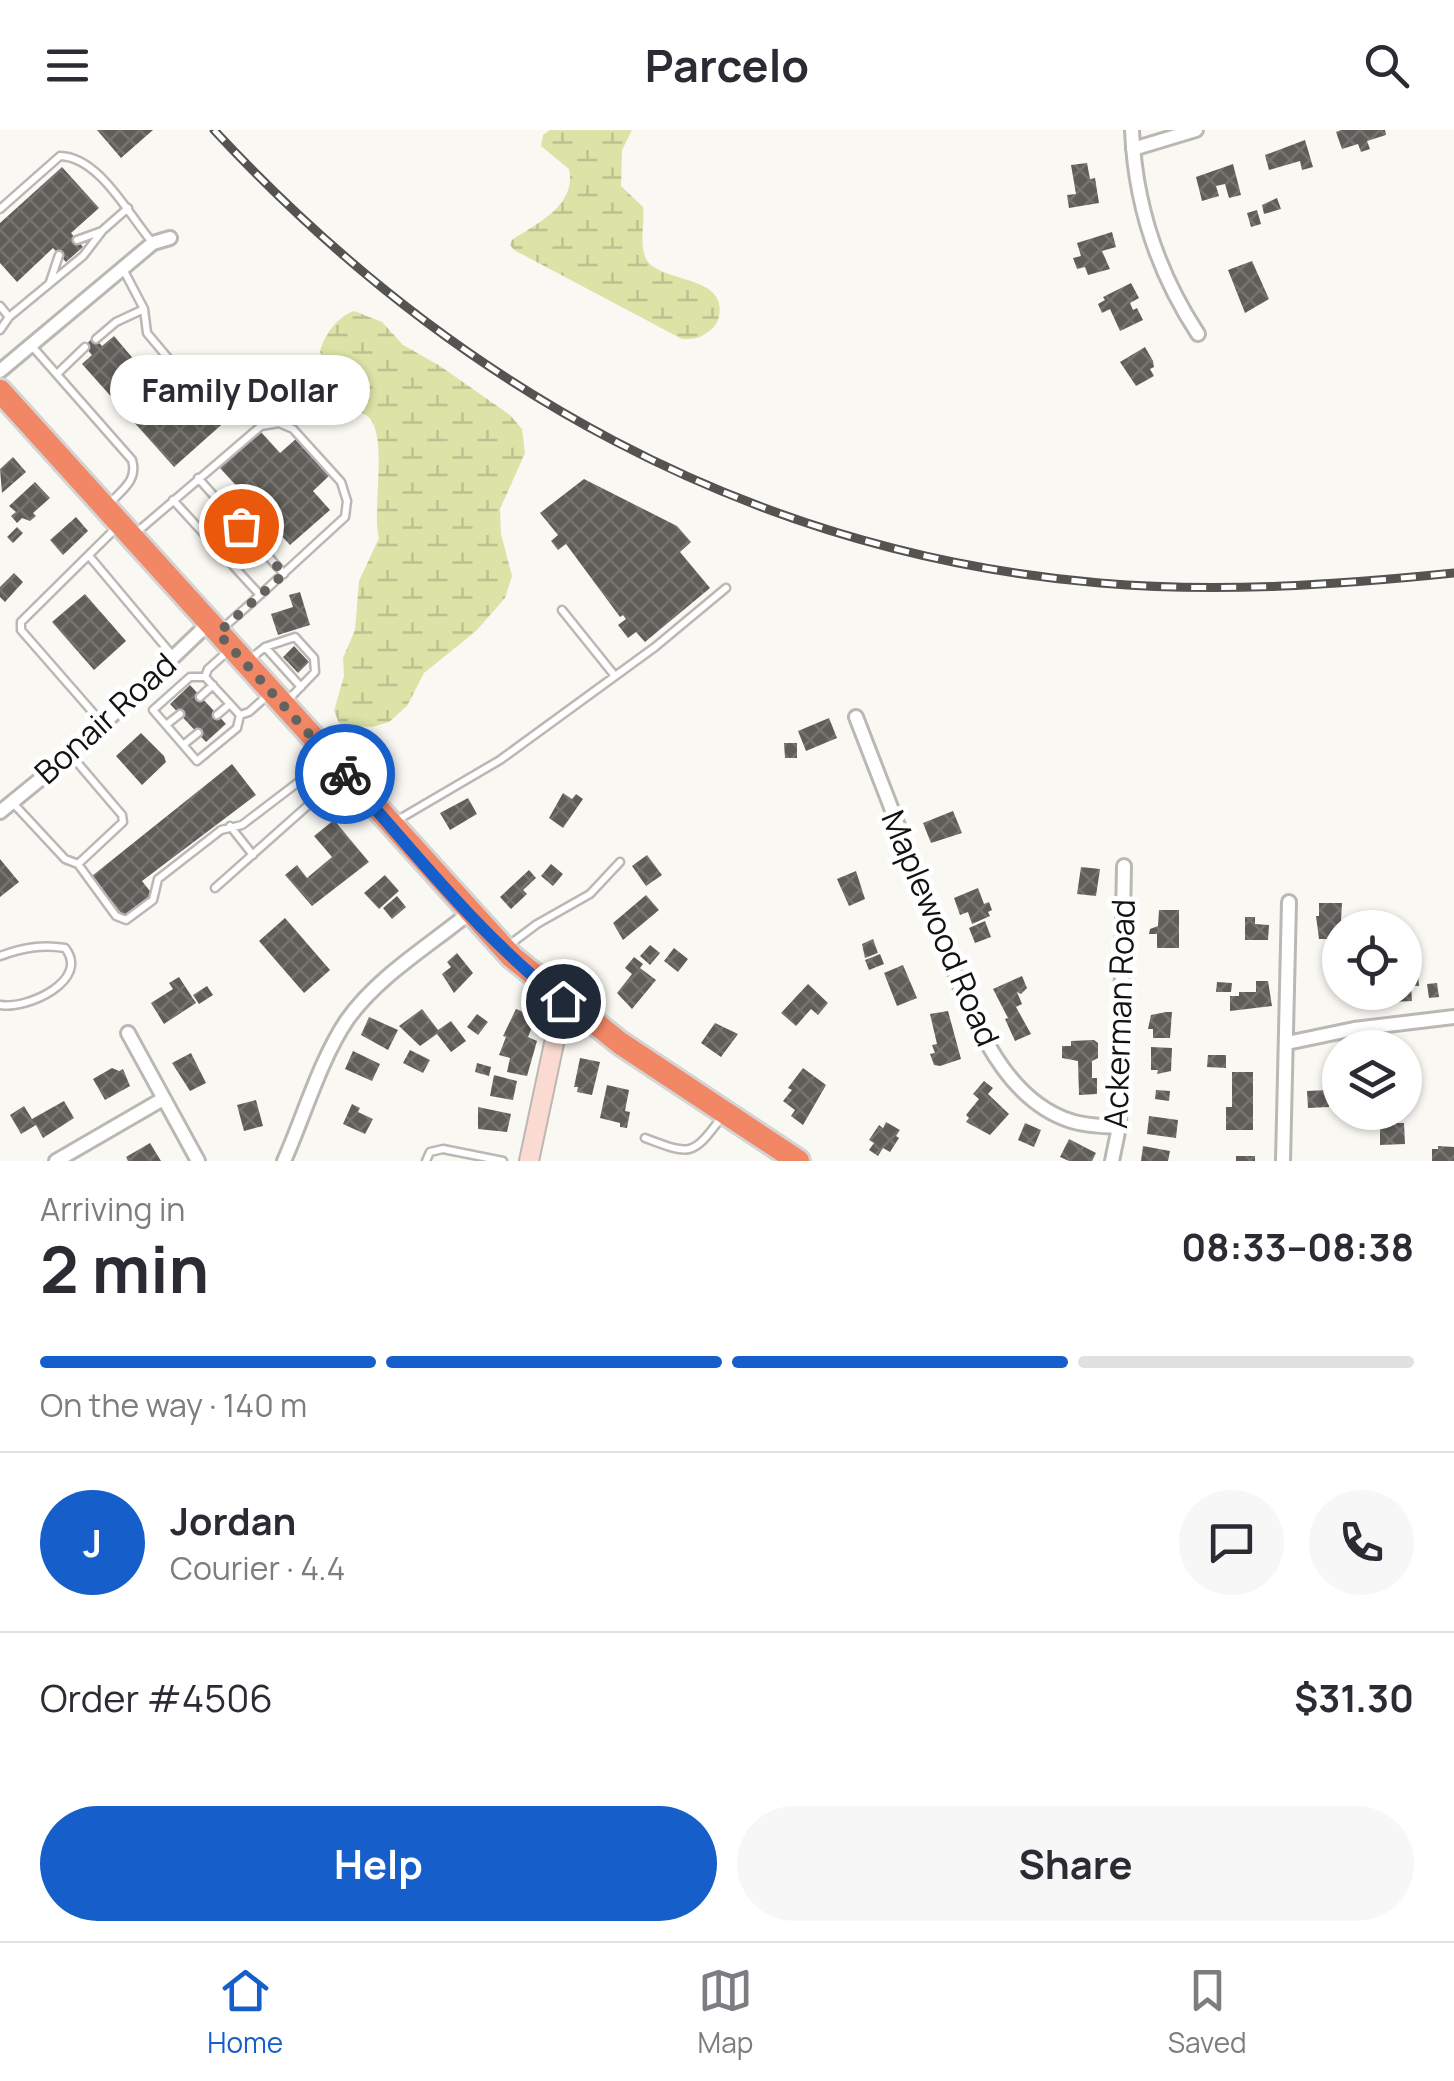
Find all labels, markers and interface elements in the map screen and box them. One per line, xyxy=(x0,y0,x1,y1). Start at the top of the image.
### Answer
text: Parcelo xyxy=(645,34,809,96)
icon: menu xyxy=(40,38,95,93)
icon: search xyxy=(1359,38,1414,93)
callout: Family Dollar xyxy=(111,356,371,426)
text: Family Dollar xyxy=(142,368,338,412)
pin xyxy=(199,484,284,569)
icon: bag xyxy=(214,499,269,554)
street label: Bonair Road xyxy=(25,643,185,793)
courier xyxy=(295,724,395,824)
icon: bike xyxy=(318,747,373,802)
street label: Maplewood Road xyxy=(871,803,1011,1053)
street label: Ackerman Road xyxy=(1093,898,1145,1130)
map controls xyxy=(1322,910,1422,1130)
button: locate xyxy=(1322,910,1422,1010)
pin xyxy=(521,959,606,1044)
icon: home xyxy=(536,974,591,1029)
button: layers xyxy=(1322,1030,1422,1130)
text: Arriving in xyxy=(40,1187,185,1231)
text: 08:33–08:38 xyxy=(1181,1220,1414,1272)
text: 2 min xyxy=(40,1224,209,1313)
text: On the way · 140 m xyxy=(40,1383,307,1427)
button: chat xyxy=(1179,1490,1284,1595)
button: phone xyxy=(1309,1490,1414,1595)
text: Jordan xyxy=(170,1494,296,1546)
text: J xyxy=(83,1516,102,1568)
text: Courier · 4.4 xyxy=(170,1546,345,1590)
text: Order #4506 xyxy=(40,1671,273,1723)
text: $31.30 xyxy=(1294,1671,1414,1723)
button: Help xyxy=(40,1806,717,1921)
button: Share xyxy=(737,1806,1414,1921)
tab: Home xyxy=(207,1963,283,2061)
tab: Map xyxy=(698,1963,753,2061)
tab: Saved xyxy=(1168,1963,1247,2061)

